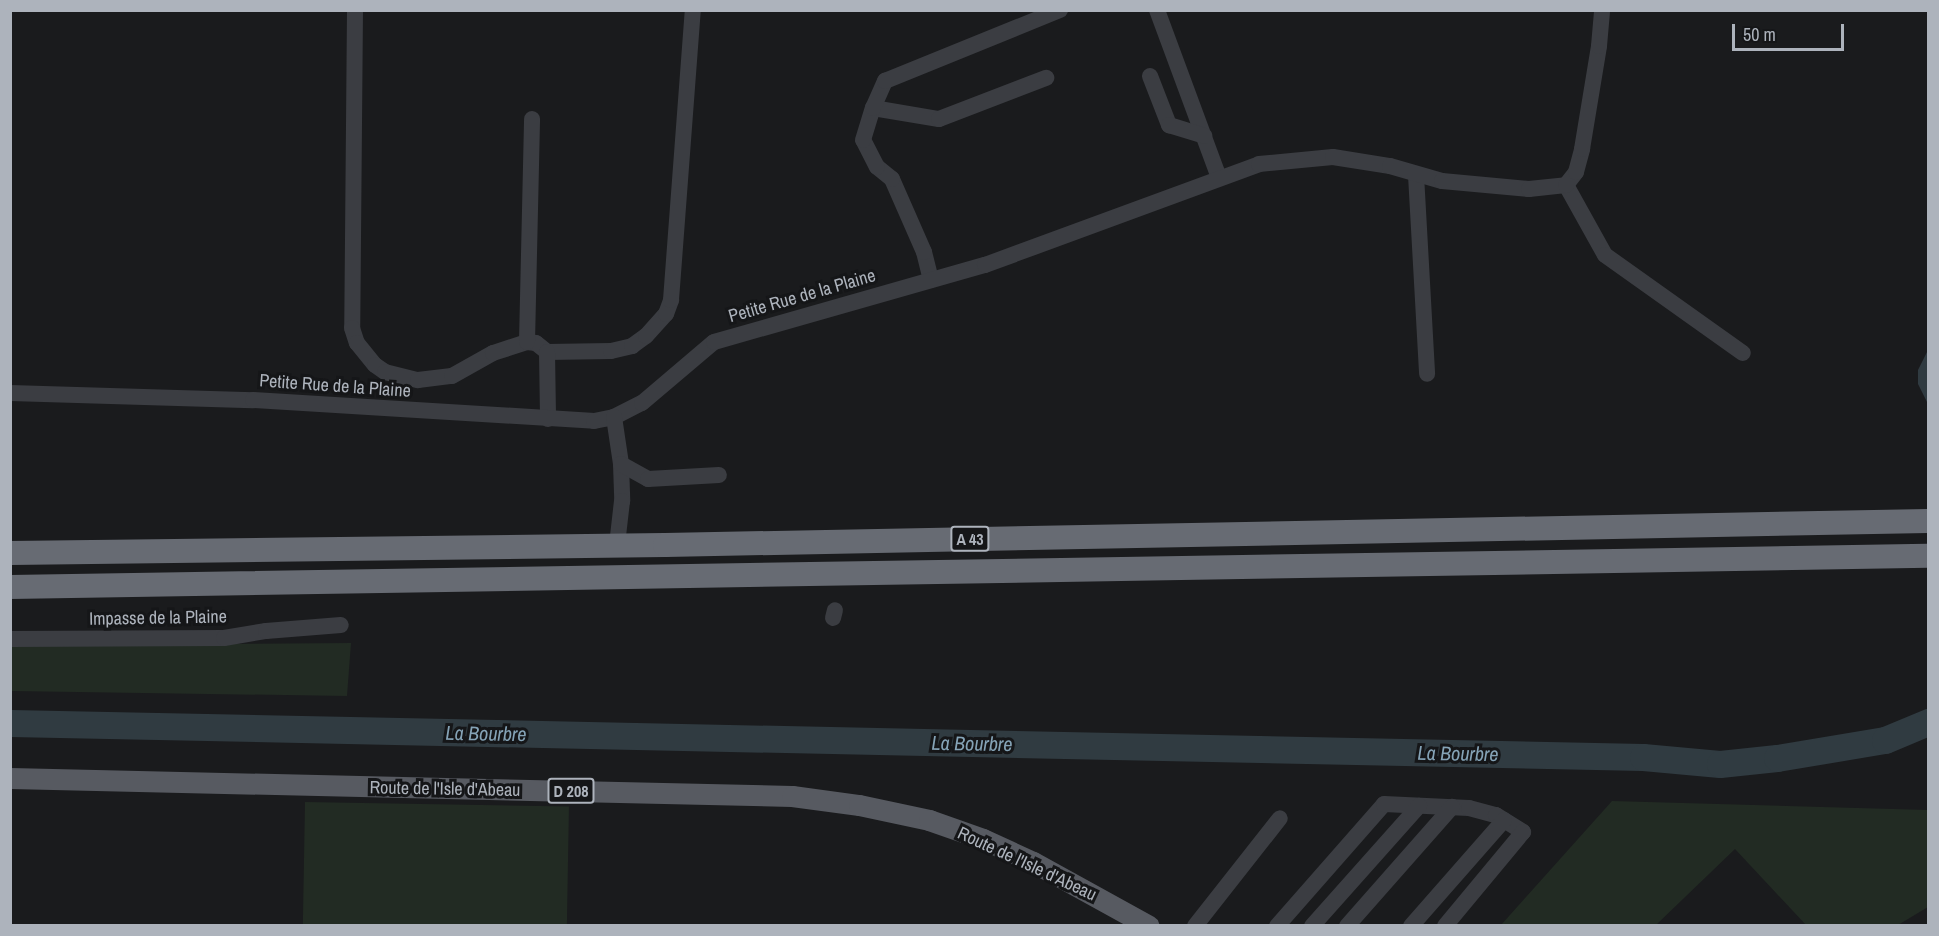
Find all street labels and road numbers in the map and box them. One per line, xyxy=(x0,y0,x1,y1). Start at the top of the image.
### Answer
street label: Petite Rue de la Plaine xyxy=(726,265,878,327)
street label: Petite Rue de la Plaine xyxy=(259,370,411,402)
road number: A 43 xyxy=(949,526,991,552)
street label: Impasse de la Plaine xyxy=(89,606,227,630)
street label: Route de l'Isle d'Abeau xyxy=(369,777,521,801)
road number: D 208 xyxy=(547,778,595,804)
street label: Route de l'Isle d'Abeau xyxy=(954,822,1100,906)

